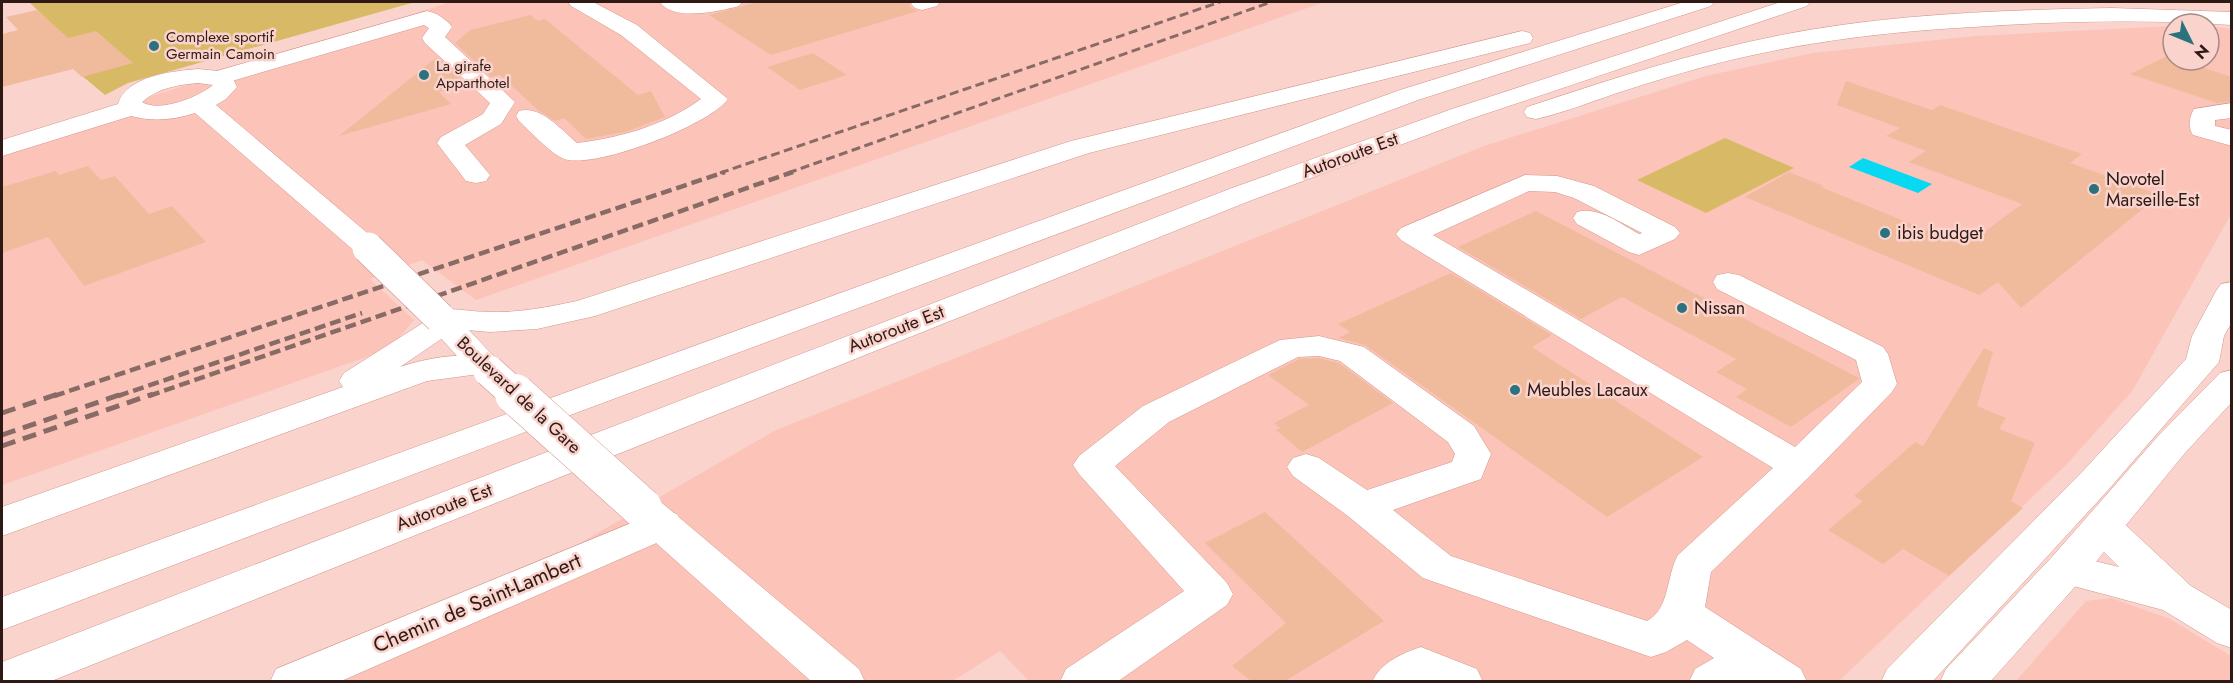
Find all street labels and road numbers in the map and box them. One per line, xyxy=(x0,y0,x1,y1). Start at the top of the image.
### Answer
street label: Autoroute Est xyxy=(1298,125,1402,184)
street label: Autoroute Est xyxy=(844,299,948,359)
street label: Boulevard de la Gare xyxy=(451,330,587,460)
street label: Autoroute Est xyxy=(392,477,496,537)
street label: Chemin de Saint-Lambert xyxy=(369,546,585,660)

